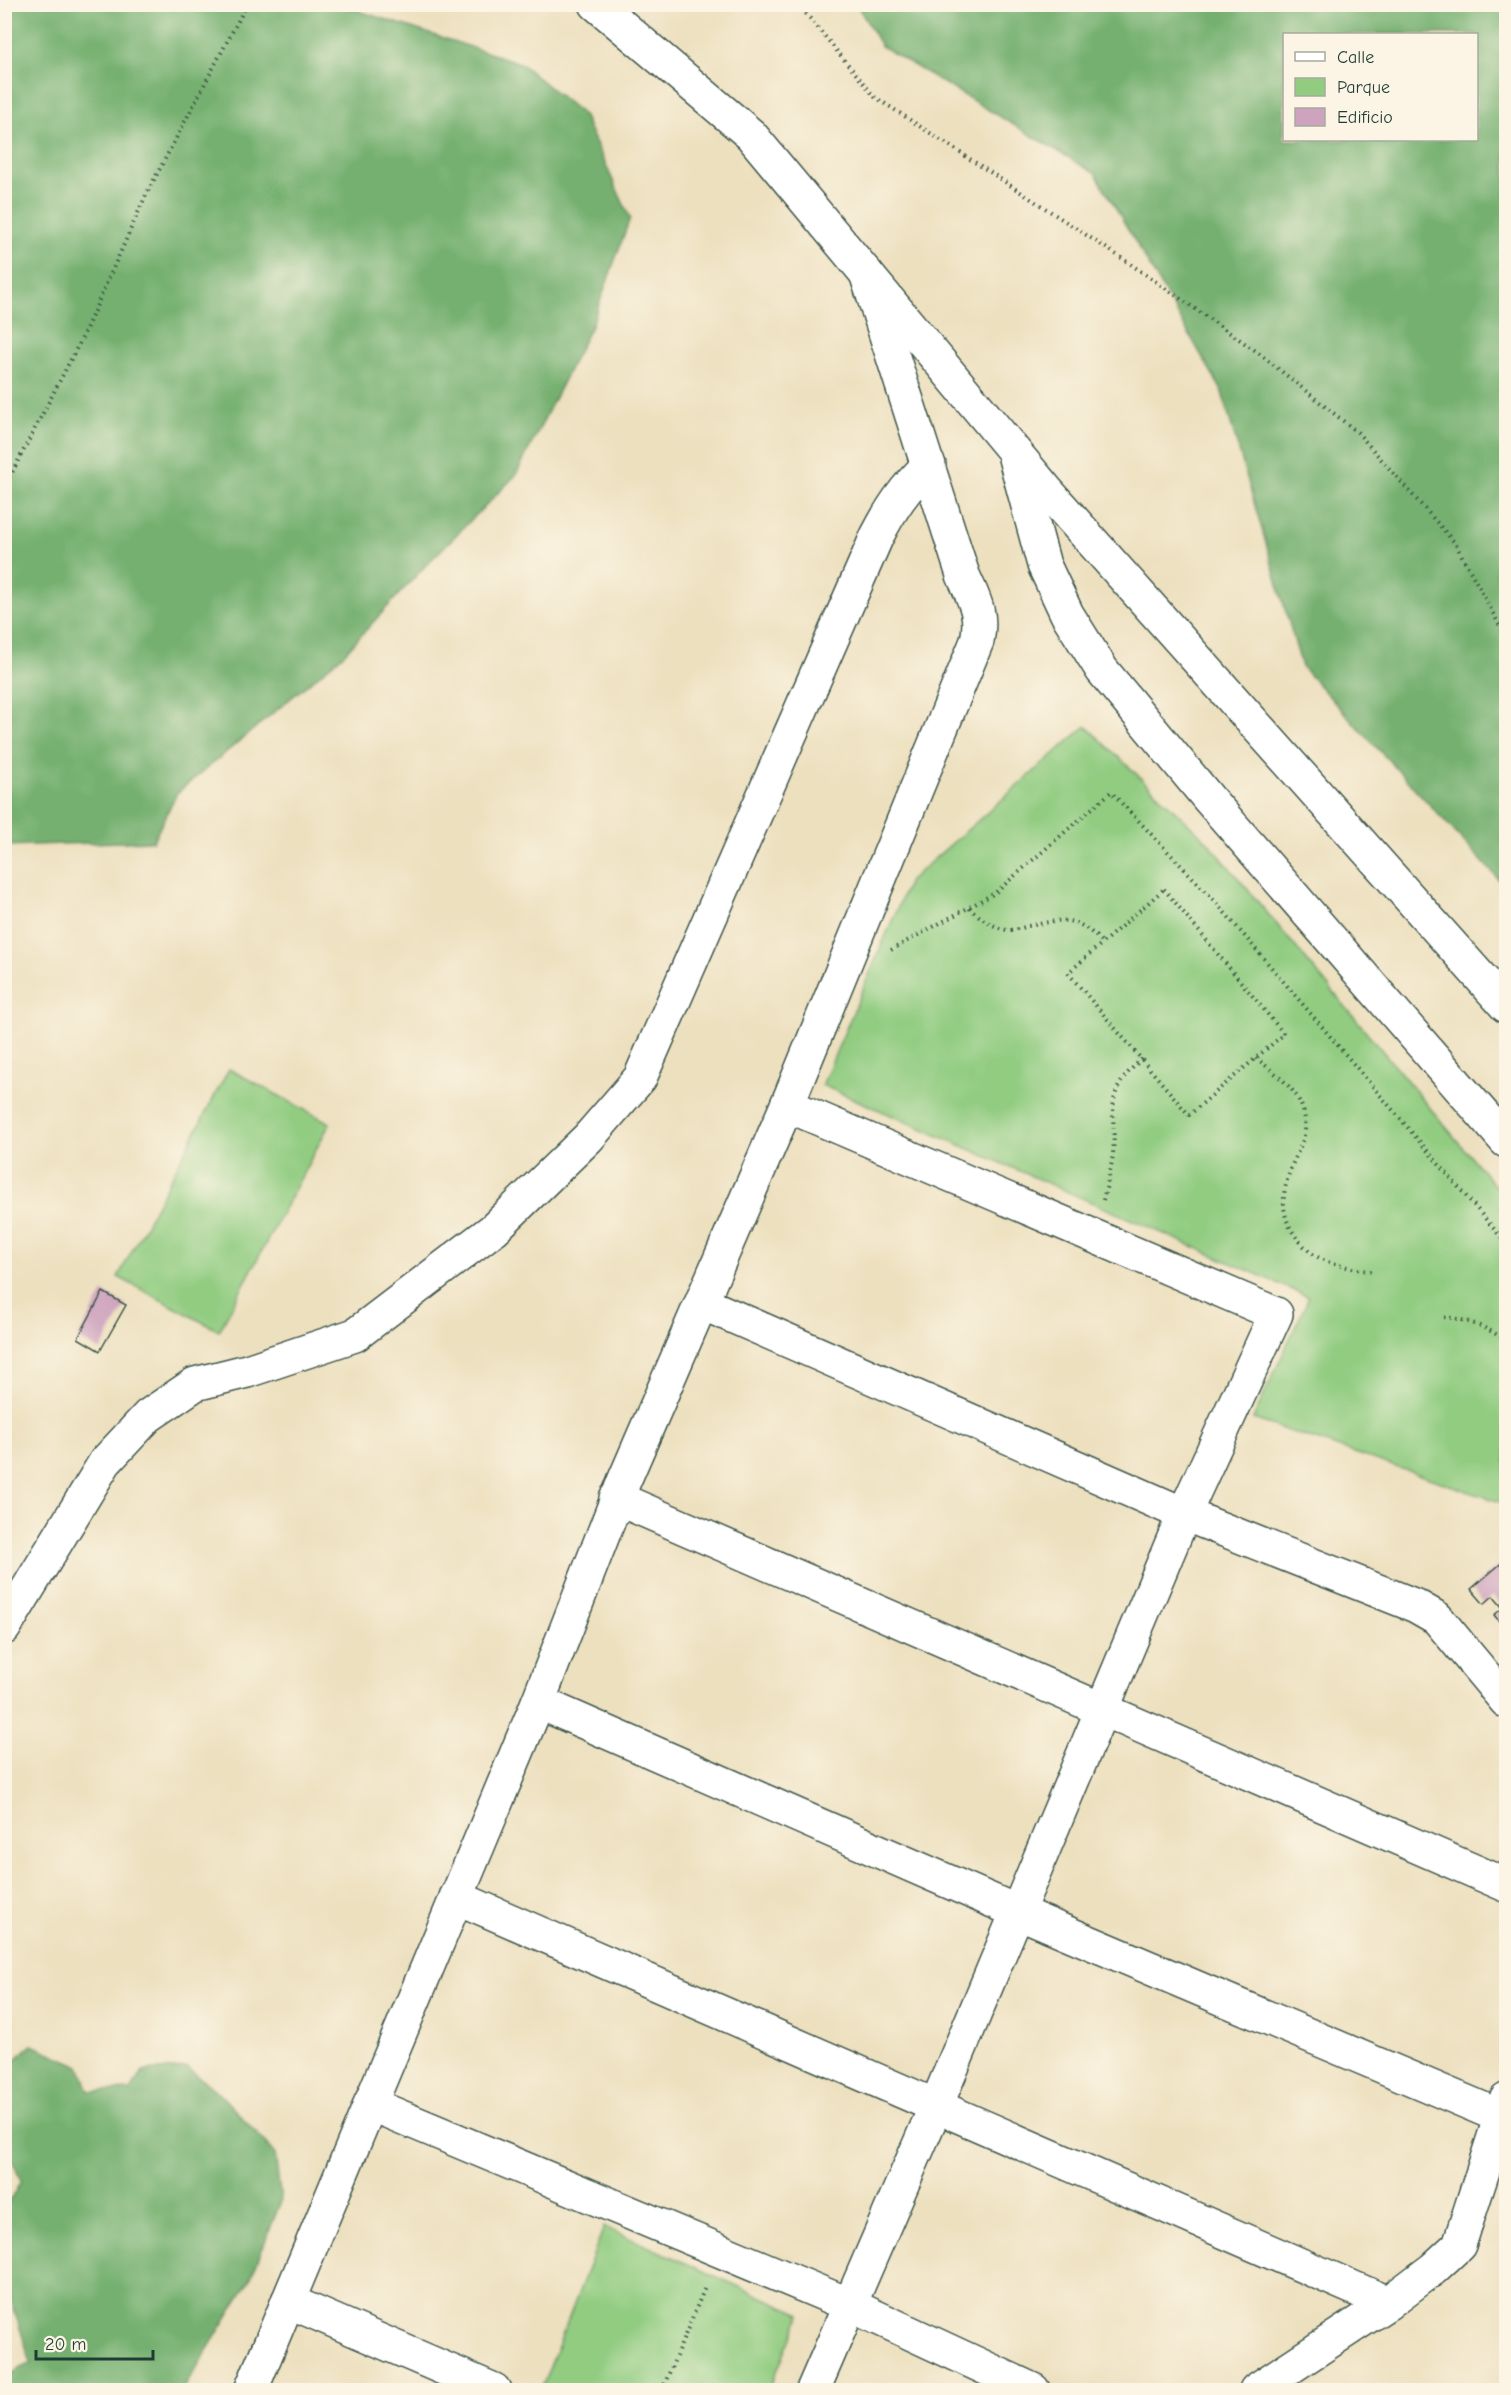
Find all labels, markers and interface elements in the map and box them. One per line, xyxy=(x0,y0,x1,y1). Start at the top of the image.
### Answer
legend xyxy=(1283,33,1478,141)
text: Calle xyxy=(1337,47,1374,68)
text: Parque xyxy=(1337,77,1390,98)
text: Edificio xyxy=(1337,107,1393,128)
scale bar xyxy=(36,2323,153,2361)
text: 20 m xyxy=(45,2334,86,2355)

